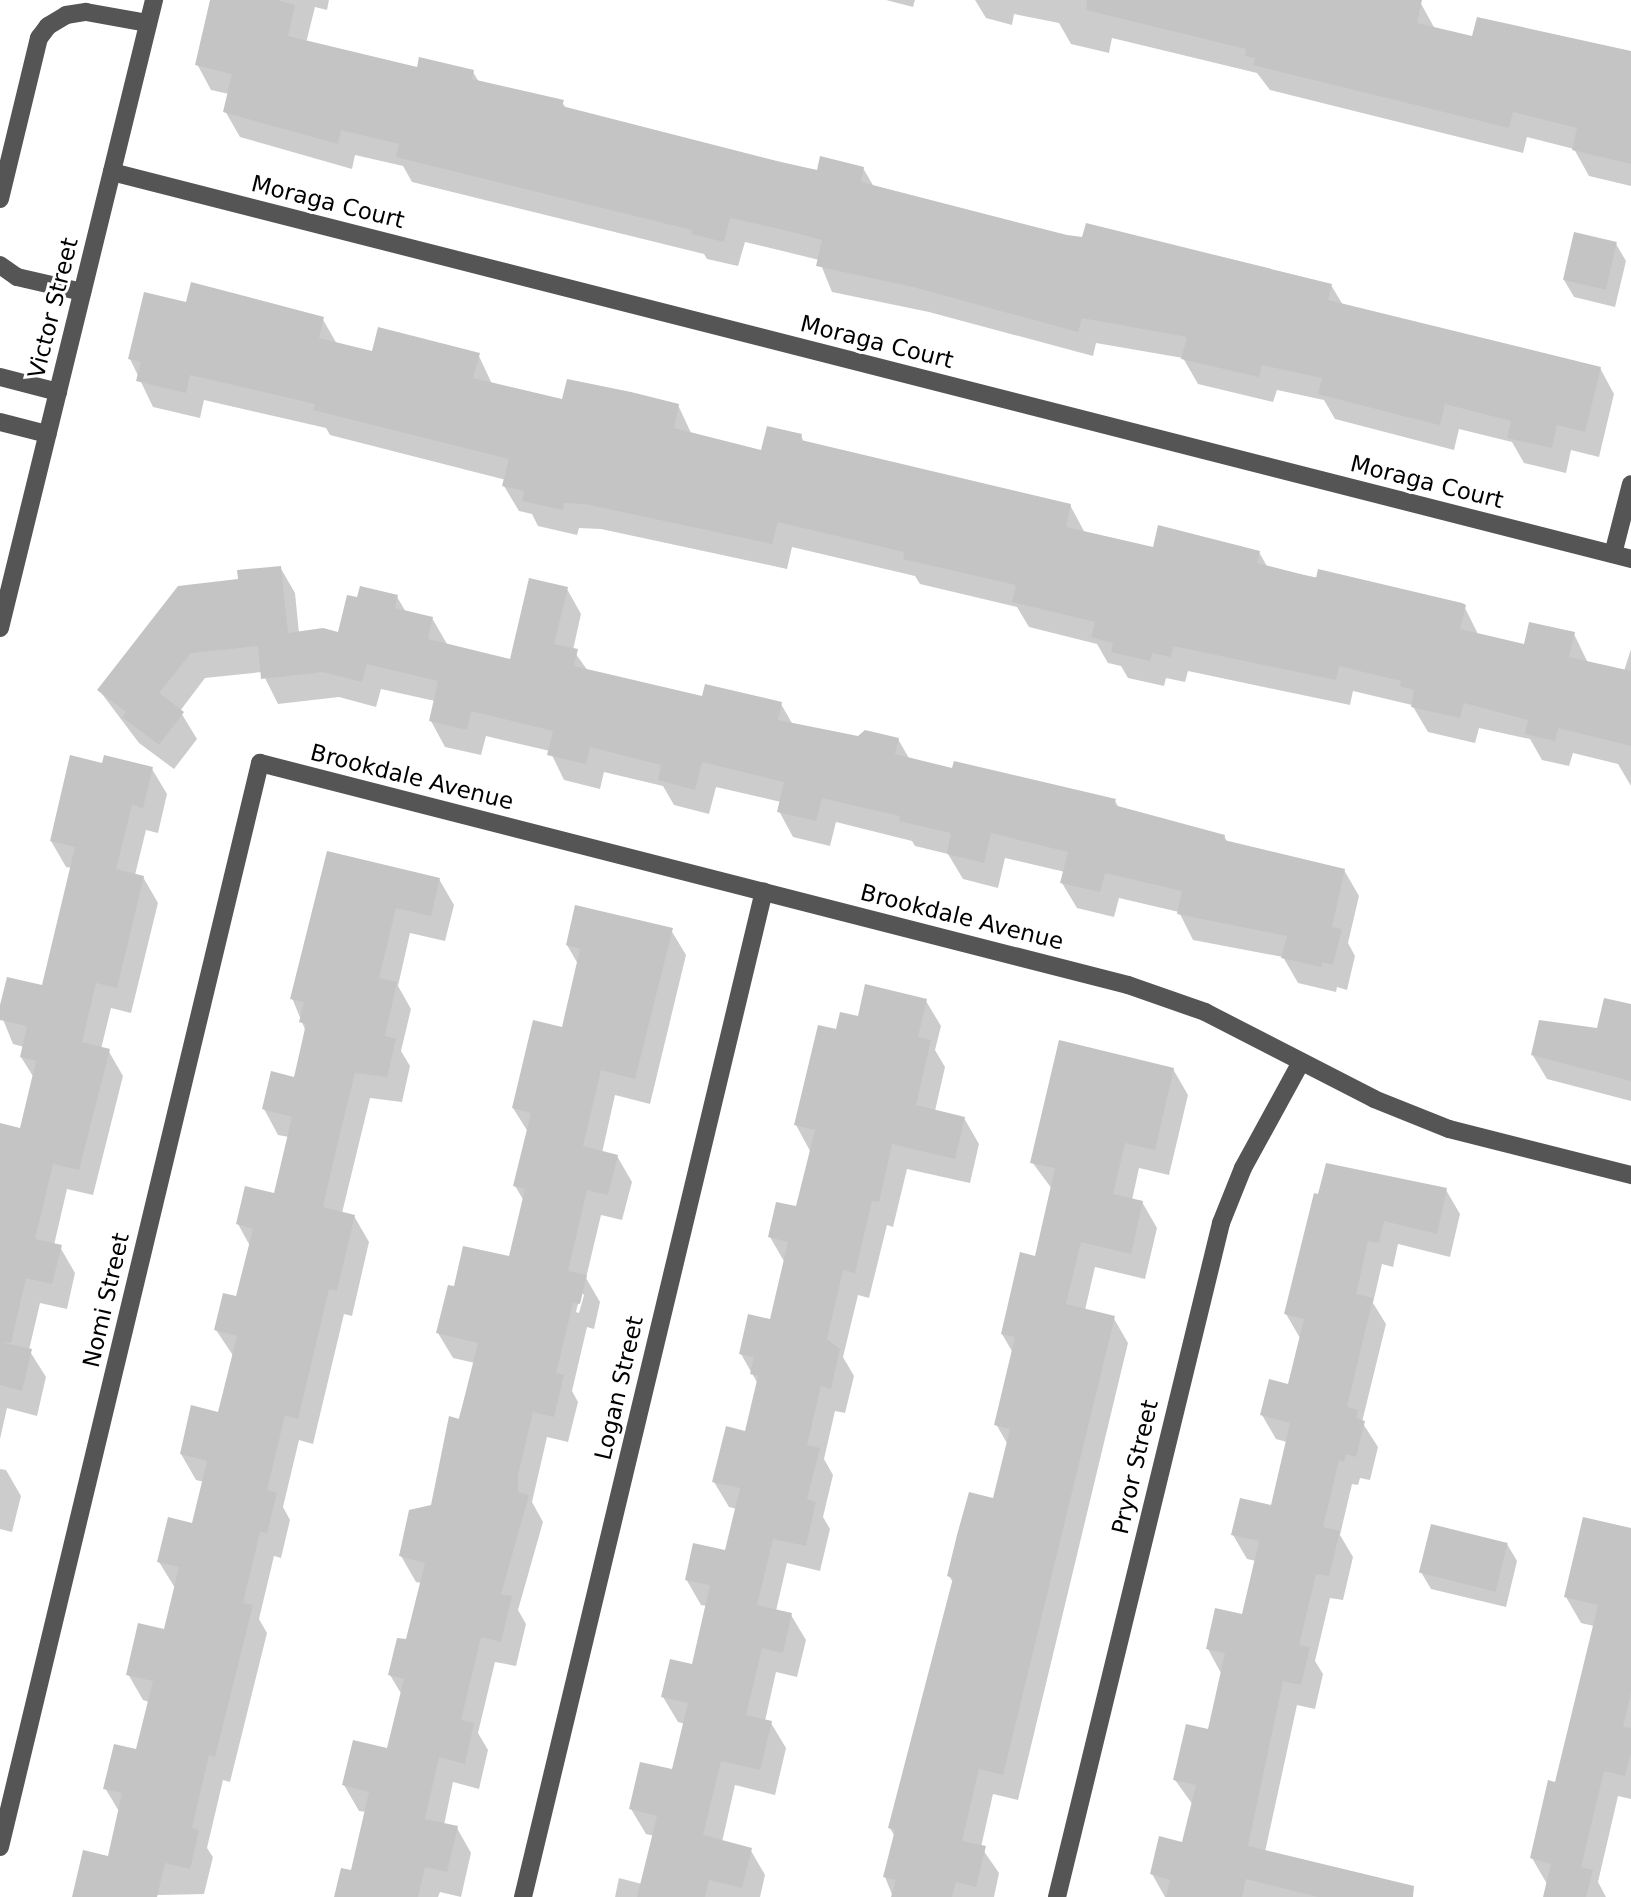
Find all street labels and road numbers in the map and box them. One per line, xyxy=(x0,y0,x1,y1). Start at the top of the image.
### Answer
street label: Moraga Court xyxy=(249,170,407,234)
street label: Victor Street xyxy=(22,235,84,381)
street label: Moraga Court xyxy=(798,310,956,374)
street label: Moraga Court xyxy=(1348,450,1506,514)
street label: Brookdale Avenue xyxy=(308,738,516,816)
street label: Brookdale Avenue xyxy=(858,878,1066,956)
street label: Nomi Street xyxy=(77,1230,135,1370)
street label: Logan Street xyxy=(589,1313,649,1463)
street label: Pryor Street xyxy=(1106,1397,1164,1537)

